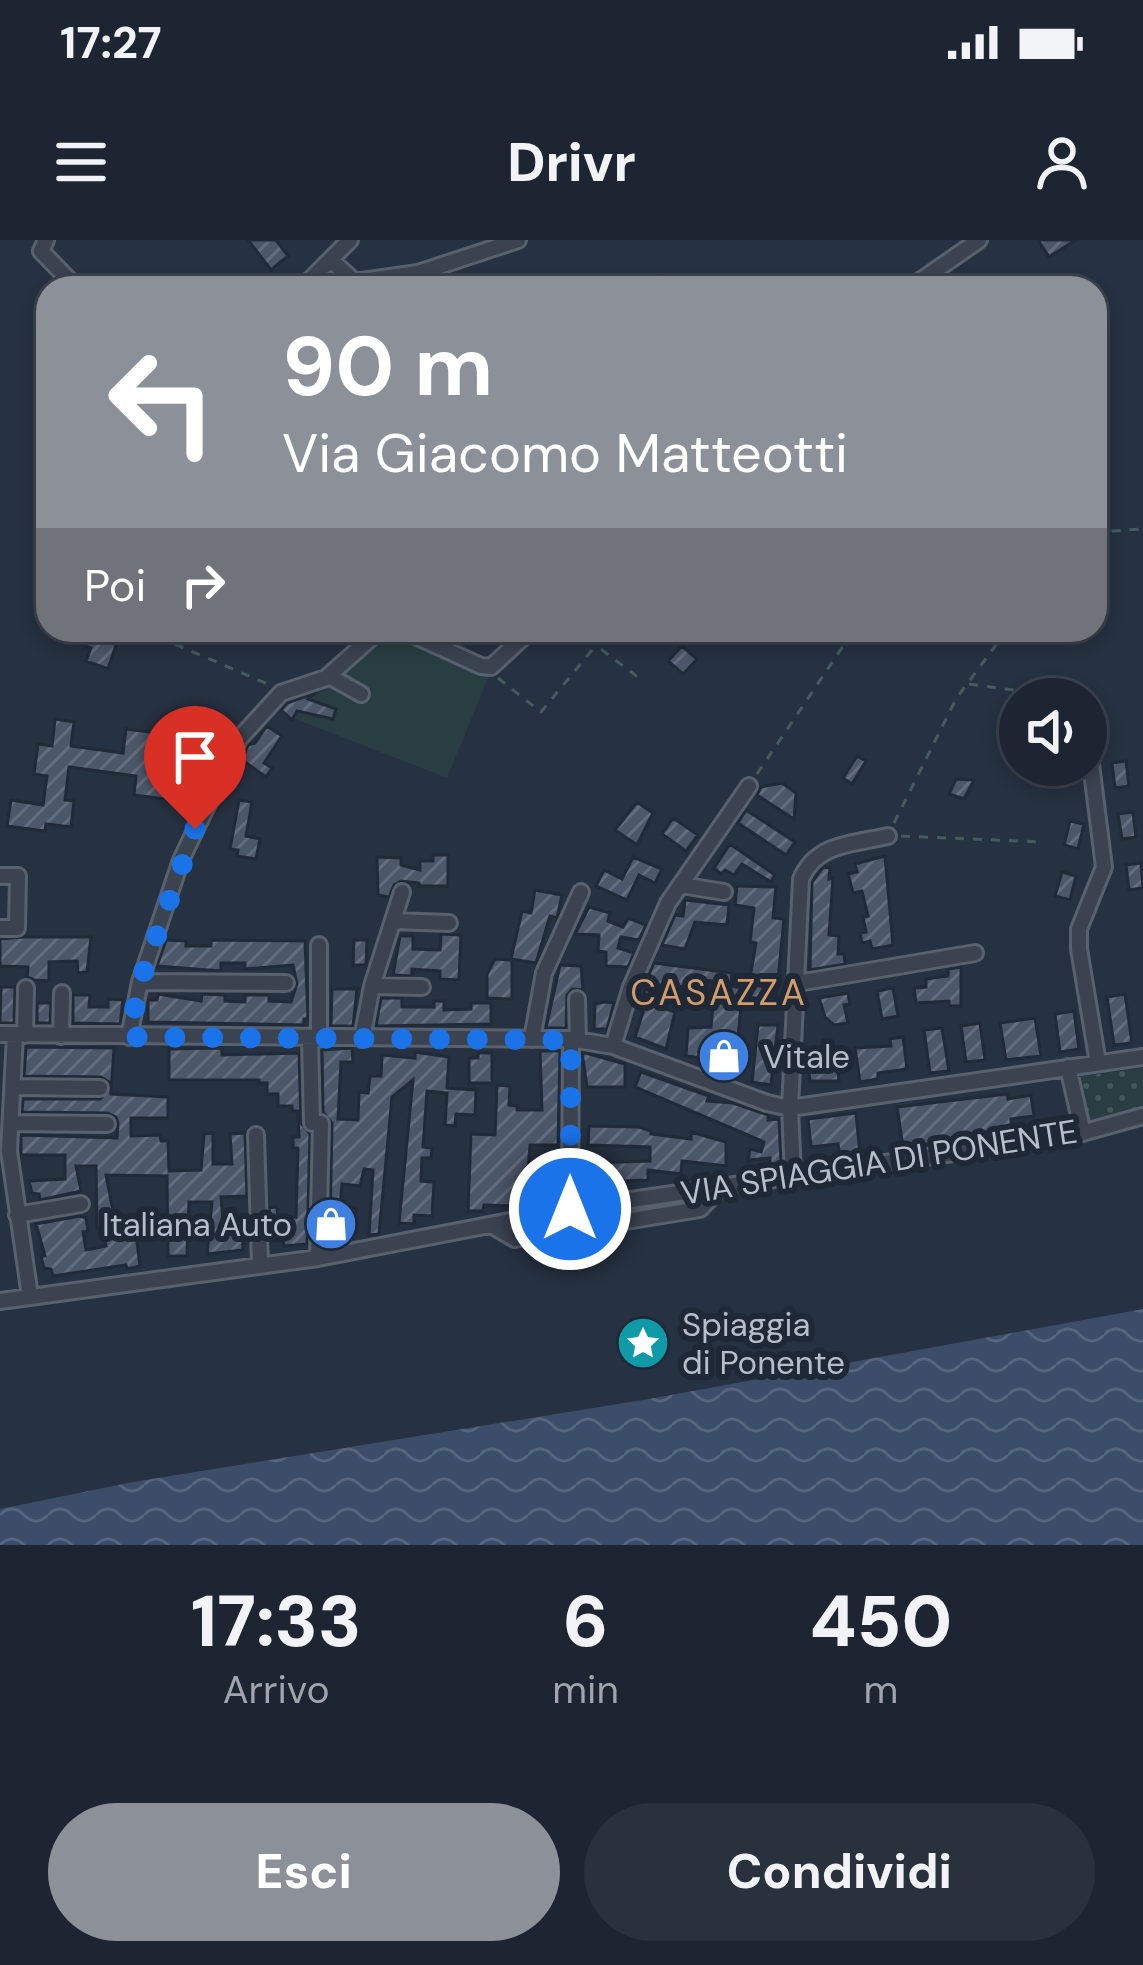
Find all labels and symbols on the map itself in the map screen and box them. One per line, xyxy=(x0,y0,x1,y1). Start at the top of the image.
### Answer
pin xyxy=(144,706,246,829)
district label: CASAZZA xyxy=(630,969,808,1016)
shop icon: Vitale xyxy=(696,1028,752,1084)
place label: Vitale xyxy=(763,1035,850,1078)
street label: VIA SPIAGGIA DI PONENTE xyxy=(678,1109,1080,1215)
position arrow xyxy=(507,1146,633,1272)
shop icon: Italiana Auto xyxy=(303,1196,359,1252)
place label: Italiana Auto xyxy=(102,1203,292,1246)
place label: Spiaggia di Ponente xyxy=(682,1303,845,1384)
place icon: Spiaggia di Ponente xyxy=(615,1315,671,1371)

